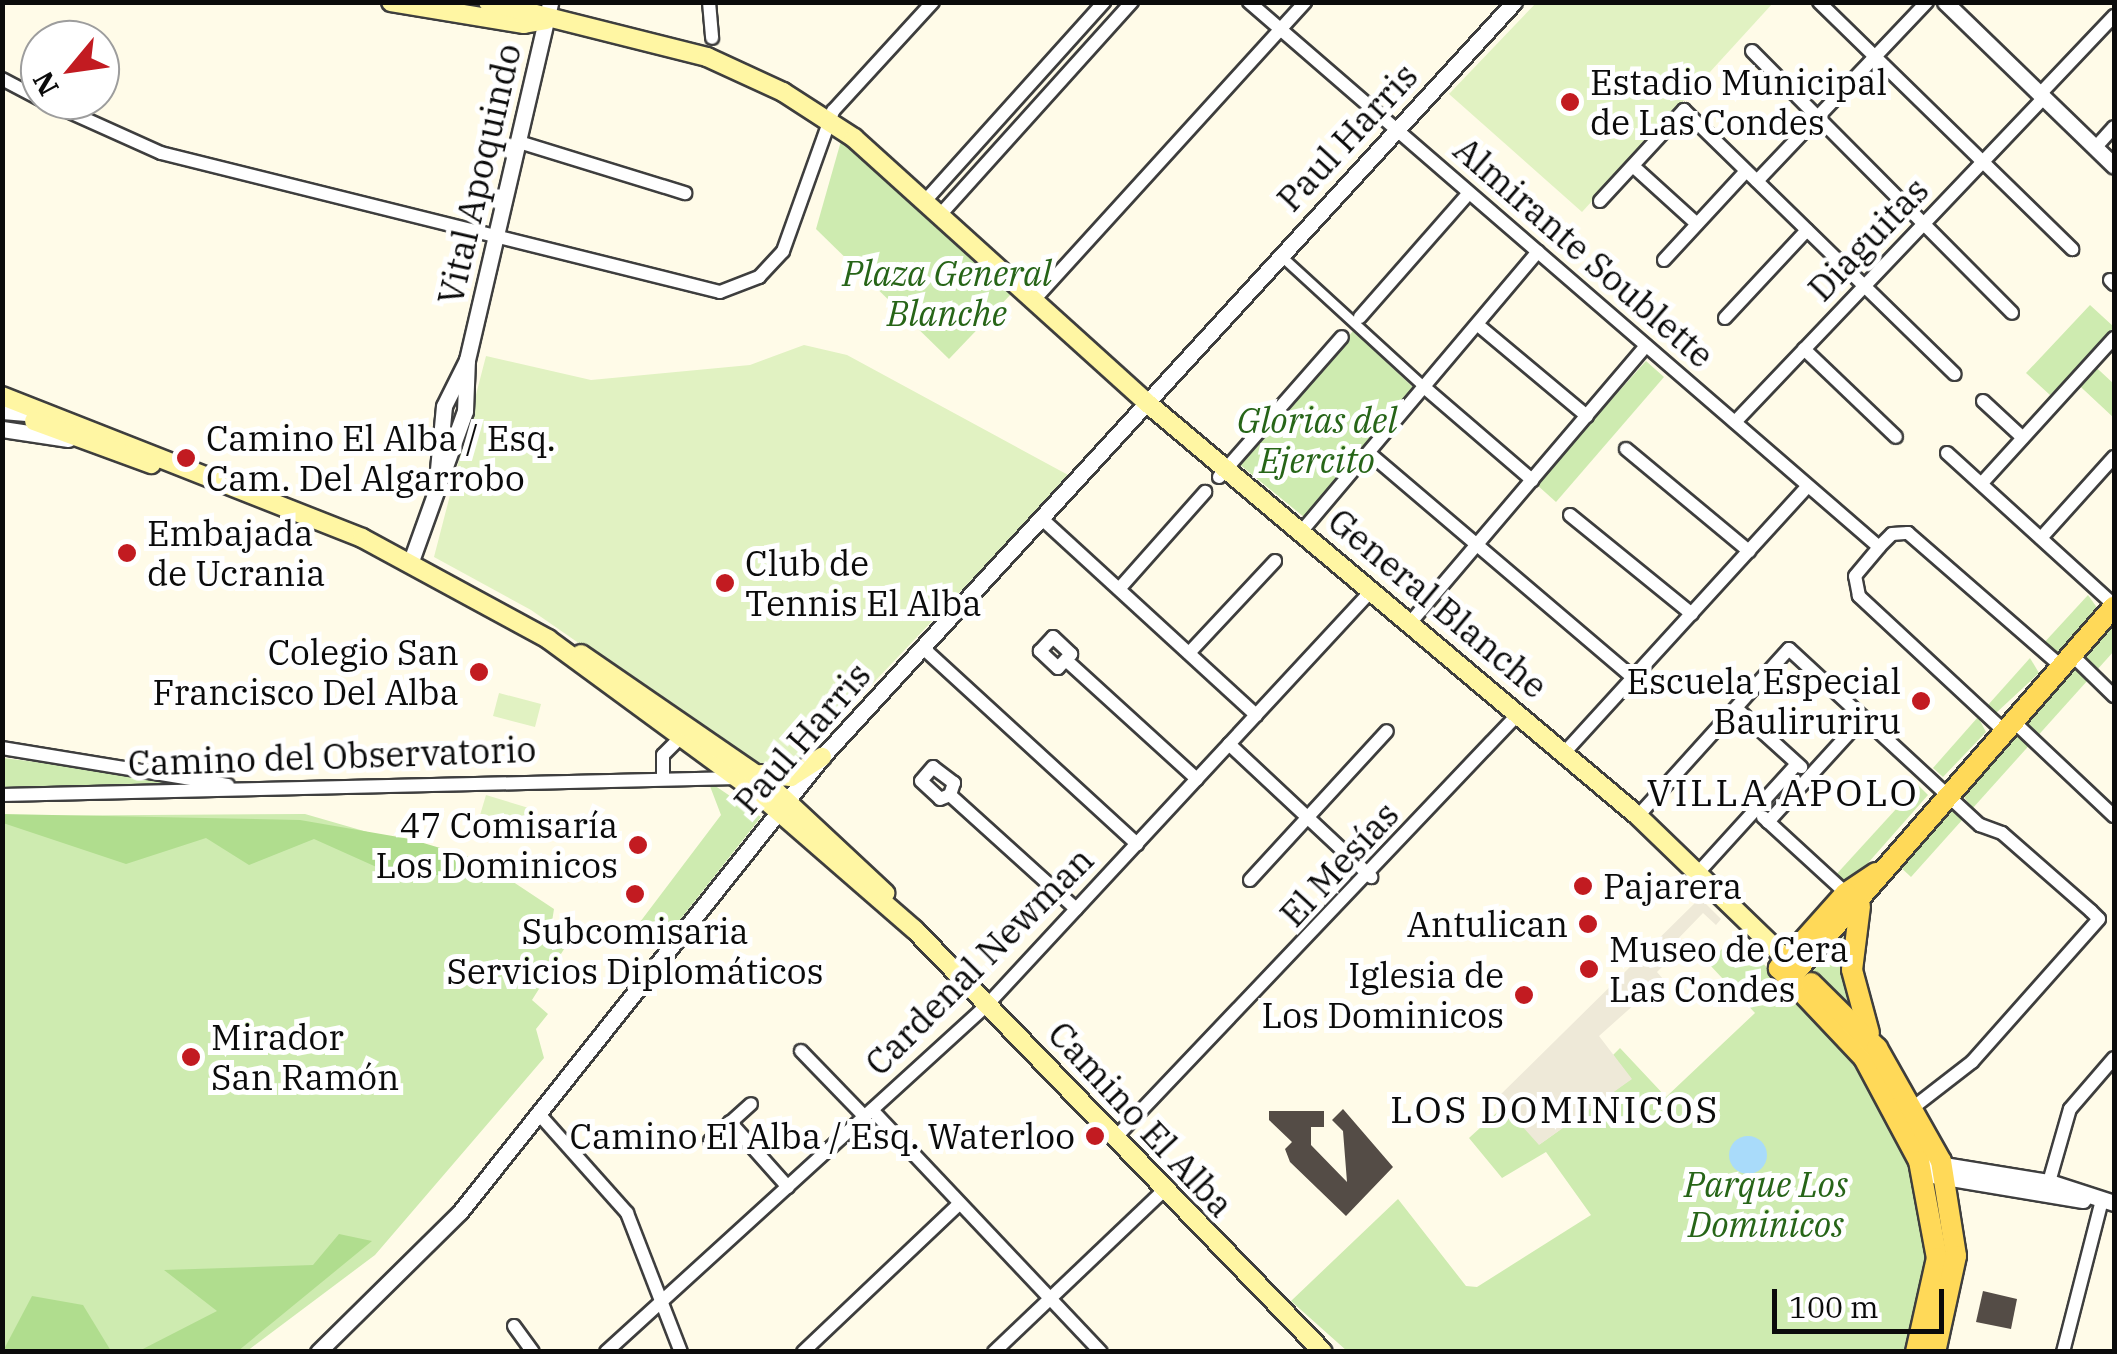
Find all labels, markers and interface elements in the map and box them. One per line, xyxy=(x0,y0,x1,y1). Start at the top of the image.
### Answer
north arrow xyxy=(20,20,120,120)
street label: Vital Apoquindo xyxy=(429,40,529,308)
street label: Paul Harris xyxy=(1268,55,1426,219)
place label: Estadio Municipal de Las Condes xyxy=(1590,61,1887,143)
text: N xyxy=(24,65,67,102)
marker: Estadio Municipal de Las Condes xyxy=(1559,91,1581,113)
street label: Almirante Soublette xyxy=(1446,128,1722,376)
street label: Diaguitas xyxy=(1799,169,1937,309)
park label: Plaza General Blanche xyxy=(842,252,1052,334)
park label: Glorias del Ejercito xyxy=(1237,399,1397,481)
place label: Camino El Alba / Esq. Cam. Del Algarrobo xyxy=(206,417,556,499)
marker: Camino El Alba / Esq. Cam. Del Algarrobo xyxy=(175,447,197,469)
street label: General Blanche xyxy=(1320,499,1556,707)
place label: Embajada de Ucrania xyxy=(147,512,325,594)
marker: Embajada de Ucrania xyxy=(116,542,138,564)
place label: Club de Tennis El Alba xyxy=(745,542,982,624)
marker: Club de Tennis El Alba xyxy=(714,572,736,594)
place label: Colegio San Francisco Del Alba xyxy=(153,631,459,713)
street label: Paul Harris xyxy=(725,654,879,822)
place label: Escuela Especial Bauliruriru xyxy=(1626,660,1901,742)
marker: Colegio San Francisco Del Alba xyxy=(468,661,490,683)
marker: Escuela Especial Bauliruriru xyxy=(1910,690,1932,712)
street label: Camino del Observatorio xyxy=(127,728,537,784)
district label: VILLA APOLO xyxy=(1647,769,1919,815)
street label: El Mesías xyxy=(1271,793,1407,935)
place label: 47 Comisaría Los Dominicos xyxy=(376,804,618,886)
marker: 47 Comisaría Los Dominicos xyxy=(627,834,649,856)
street label: Cardenal Newman xyxy=(856,838,1102,1084)
place label: Pajarera xyxy=(1603,865,1742,907)
marker: Pajarera xyxy=(1572,875,1594,897)
marker: Subcomisaria Servicios Diplomáticos xyxy=(624,883,646,905)
place label: Antulican xyxy=(1407,903,1568,945)
place label: Subcomisaria Servicios Diplomáticos xyxy=(446,910,824,992)
marker: Antulican xyxy=(1577,913,1599,935)
place label: Museo de Cera Las Condes xyxy=(1609,928,1849,1010)
place label: Iglesia de Los Dominicos xyxy=(1262,954,1504,1036)
marker: Museo de Cera Las Condes xyxy=(1578,958,1600,980)
marker: Iglesia de Los Dominicos xyxy=(1513,984,1535,1006)
street label: Camino El Alba xyxy=(1040,1013,1242,1225)
place label: Mirador San Ramón xyxy=(211,1016,399,1098)
marker: Mirador San Ramón xyxy=(180,1046,202,1068)
district label: LOS DOMINICOS xyxy=(1390,1086,1720,1132)
place label: Camino El Alba / Esq. Waterloo xyxy=(570,1115,1075,1157)
marker: Camino El Alba / Esq. Waterloo xyxy=(1084,1125,1106,1147)
park label: Parque Los Dominicos xyxy=(1684,1163,1848,1245)
scale bar xyxy=(1777,1269,1950,1331)
text: 100 m xyxy=(1789,1287,1879,1326)

